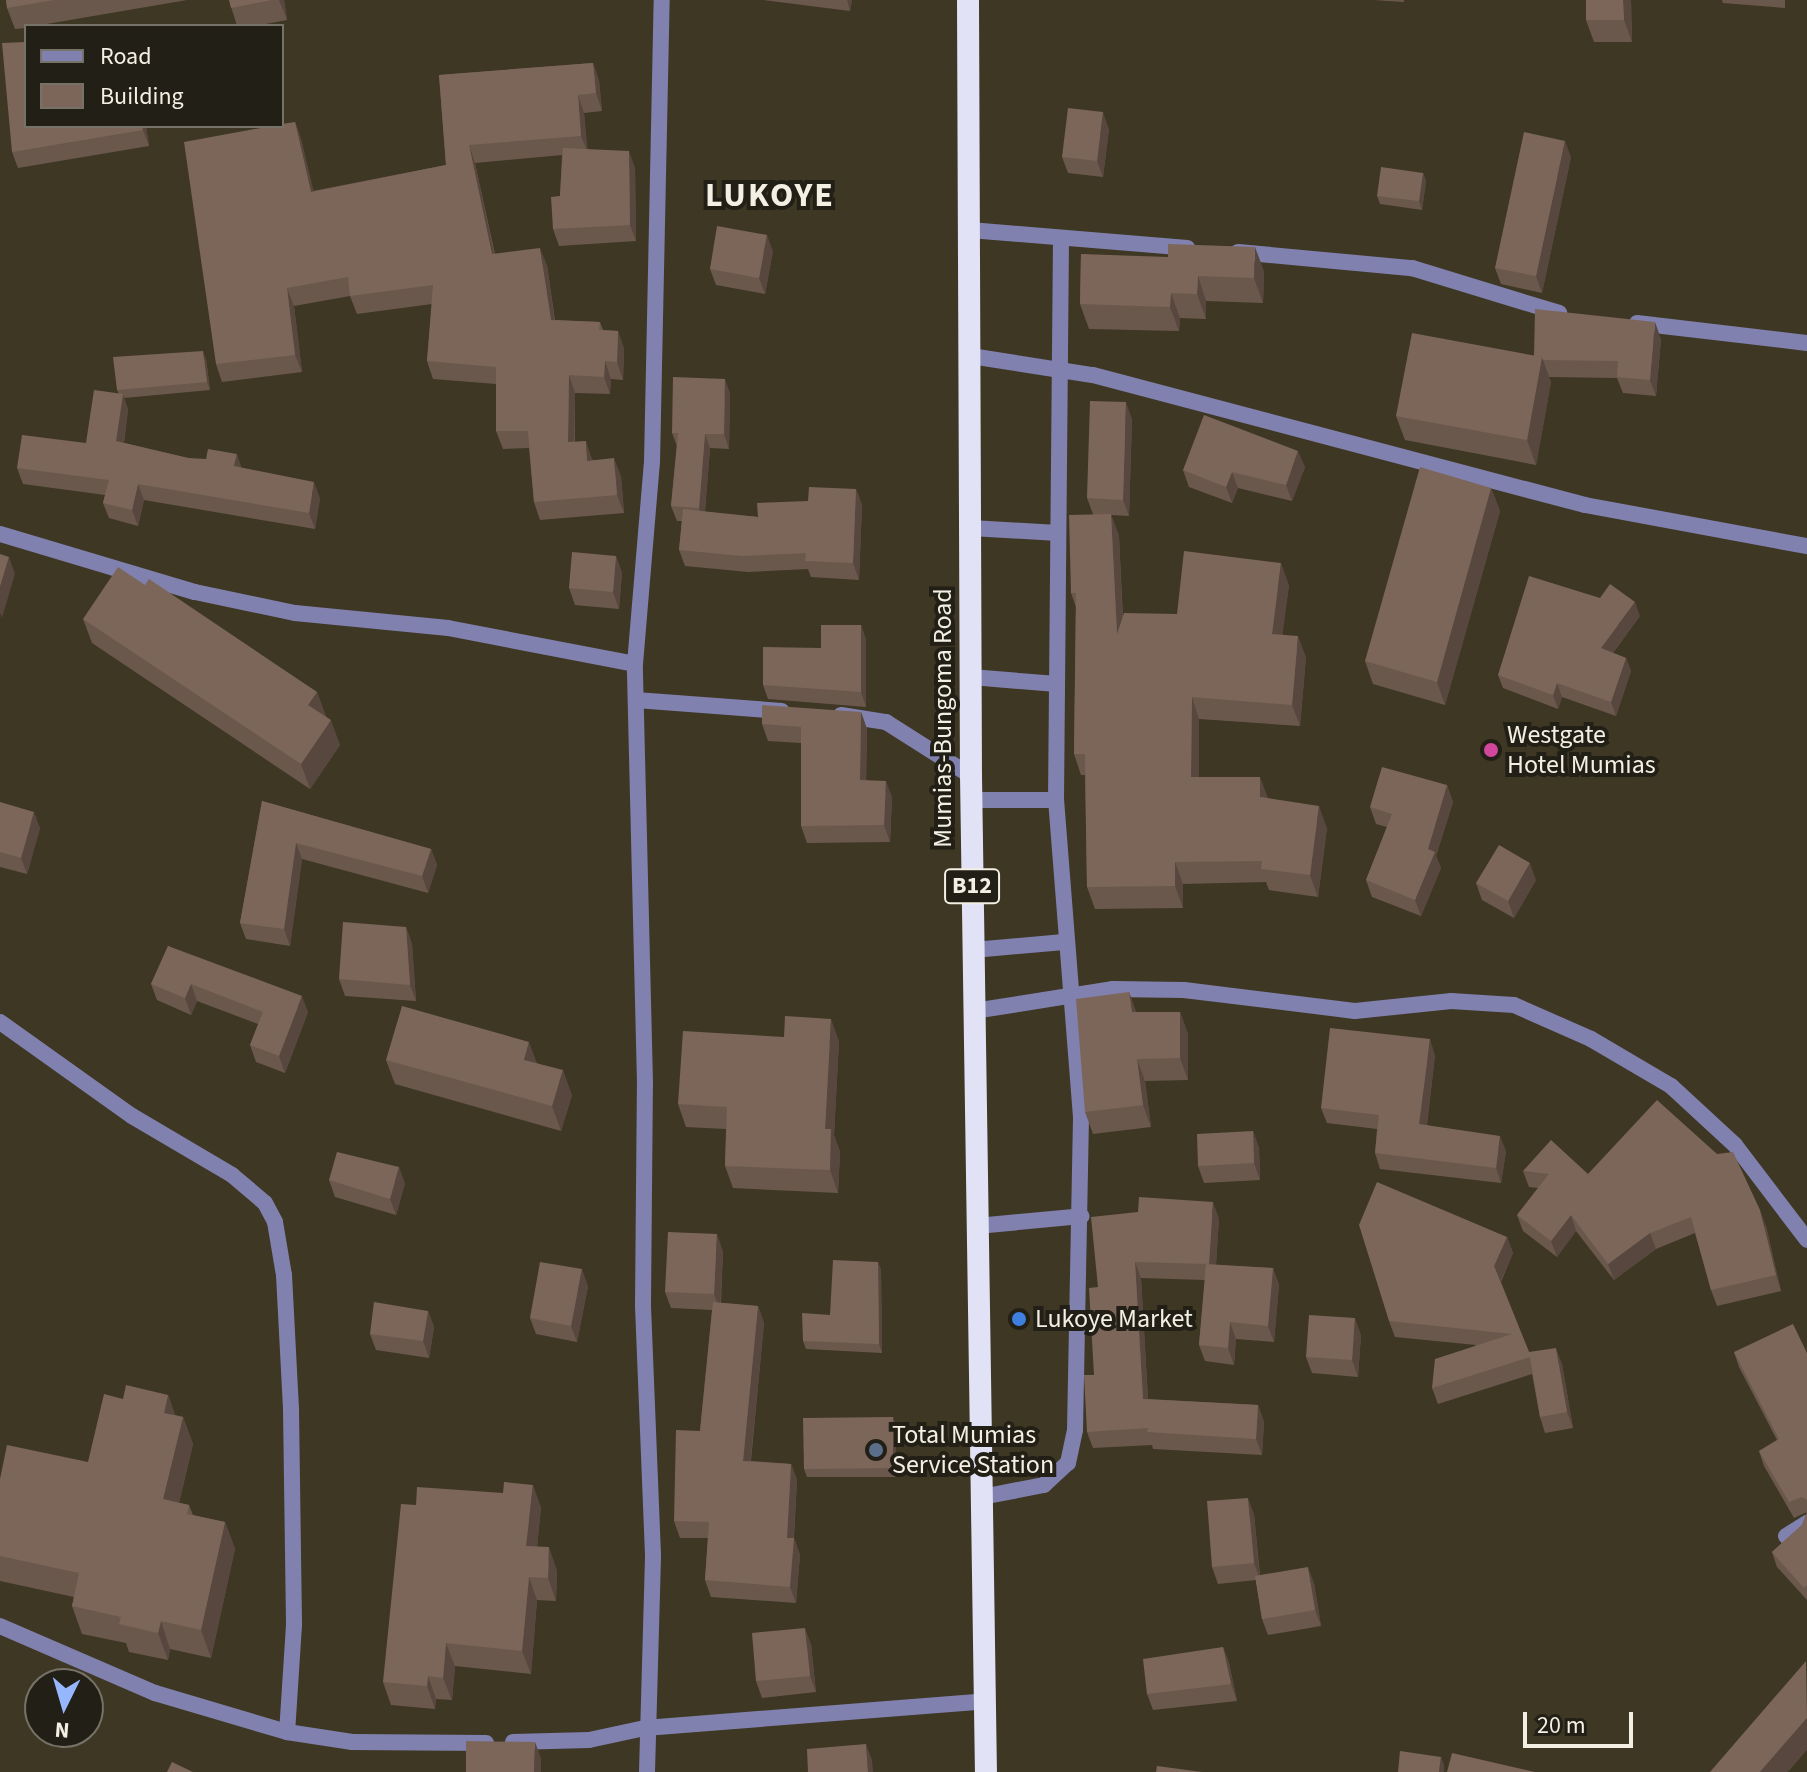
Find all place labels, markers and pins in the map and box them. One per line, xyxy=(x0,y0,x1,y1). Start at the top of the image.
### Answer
place label: Westgate Hotel Mumias xyxy=(1507,719,1656,780)
marker: Westgate Hotel Mumias xyxy=(1482,741,1500,759)
place label: Lukoye Market xyxy=(1035,1303,1193,1335)
marker: Lukoye Market xyxy=(1010,1310,1028,1328)
place label: Total Mumias Service Station xyxy=(892,1419,1054,1480)
marker: Total Mumias Service Station xyxy=(867,1441,885,1459)

